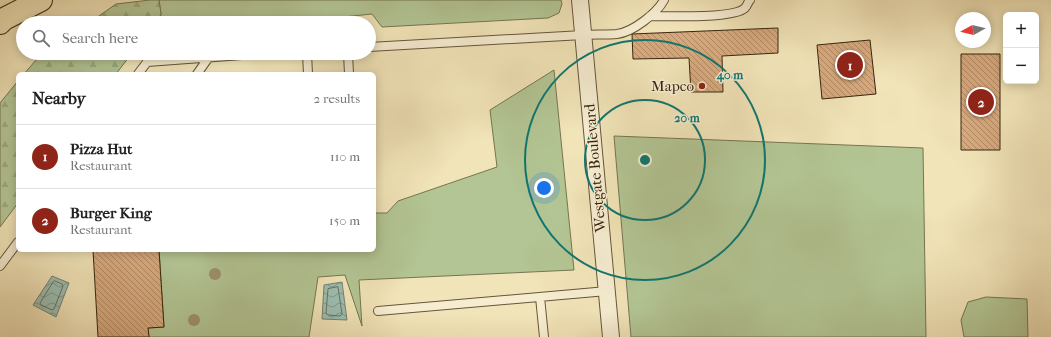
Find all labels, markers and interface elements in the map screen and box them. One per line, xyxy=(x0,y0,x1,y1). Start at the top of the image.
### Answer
north arrow xyxy=(955,12,991,48)
map controls xyxy=(1003,12,1039,84)
button: + xyxy=(1003,12,1039,48)
search box xyxy=(16,16,376,60)
icon: search xyxy=(30,27,52,49)
text: Search here xyxy=(62,29,138,47)
button: − xyxy=(1003,48,1039,84)
pin: 1 xyxy=(837,50,863,80)
text: 40 m xyxy=(716,68,744,83)
place label: Mapco xyxy=(651,77,694,95)
marker: Mapco xyxy=(697,81,707,91)
pin: 2 xyxy=(968,87,994,117)
text: Nearby xyxy=(32,88,86,108)
text: 2 results xyxy=(314,91,360,106)
street label: Westgate Boulevard xyxy=(580,102,610,234)
text: 20 m xyxy=(674,111,701,125)
text: Pizza Hut xyxy=(70,140,132,158)
text: 1 xyxy=(43,149,47,164)
text: 110 m xyxy=(330,149,360,164)
centre of rings xyxy=(638,153,652,167)
text: Restaurant xyxy=(70,158,132,173)
your location xyxy=(534,178,554,198)
text: Burger King xyxy=(70,204,152,222)
text: 2 xyxy=(42,213,48,228)
text: 150 m xyxy=(329,213,360,228)
text: Restaurant xyxy=(70,222,132,237)

